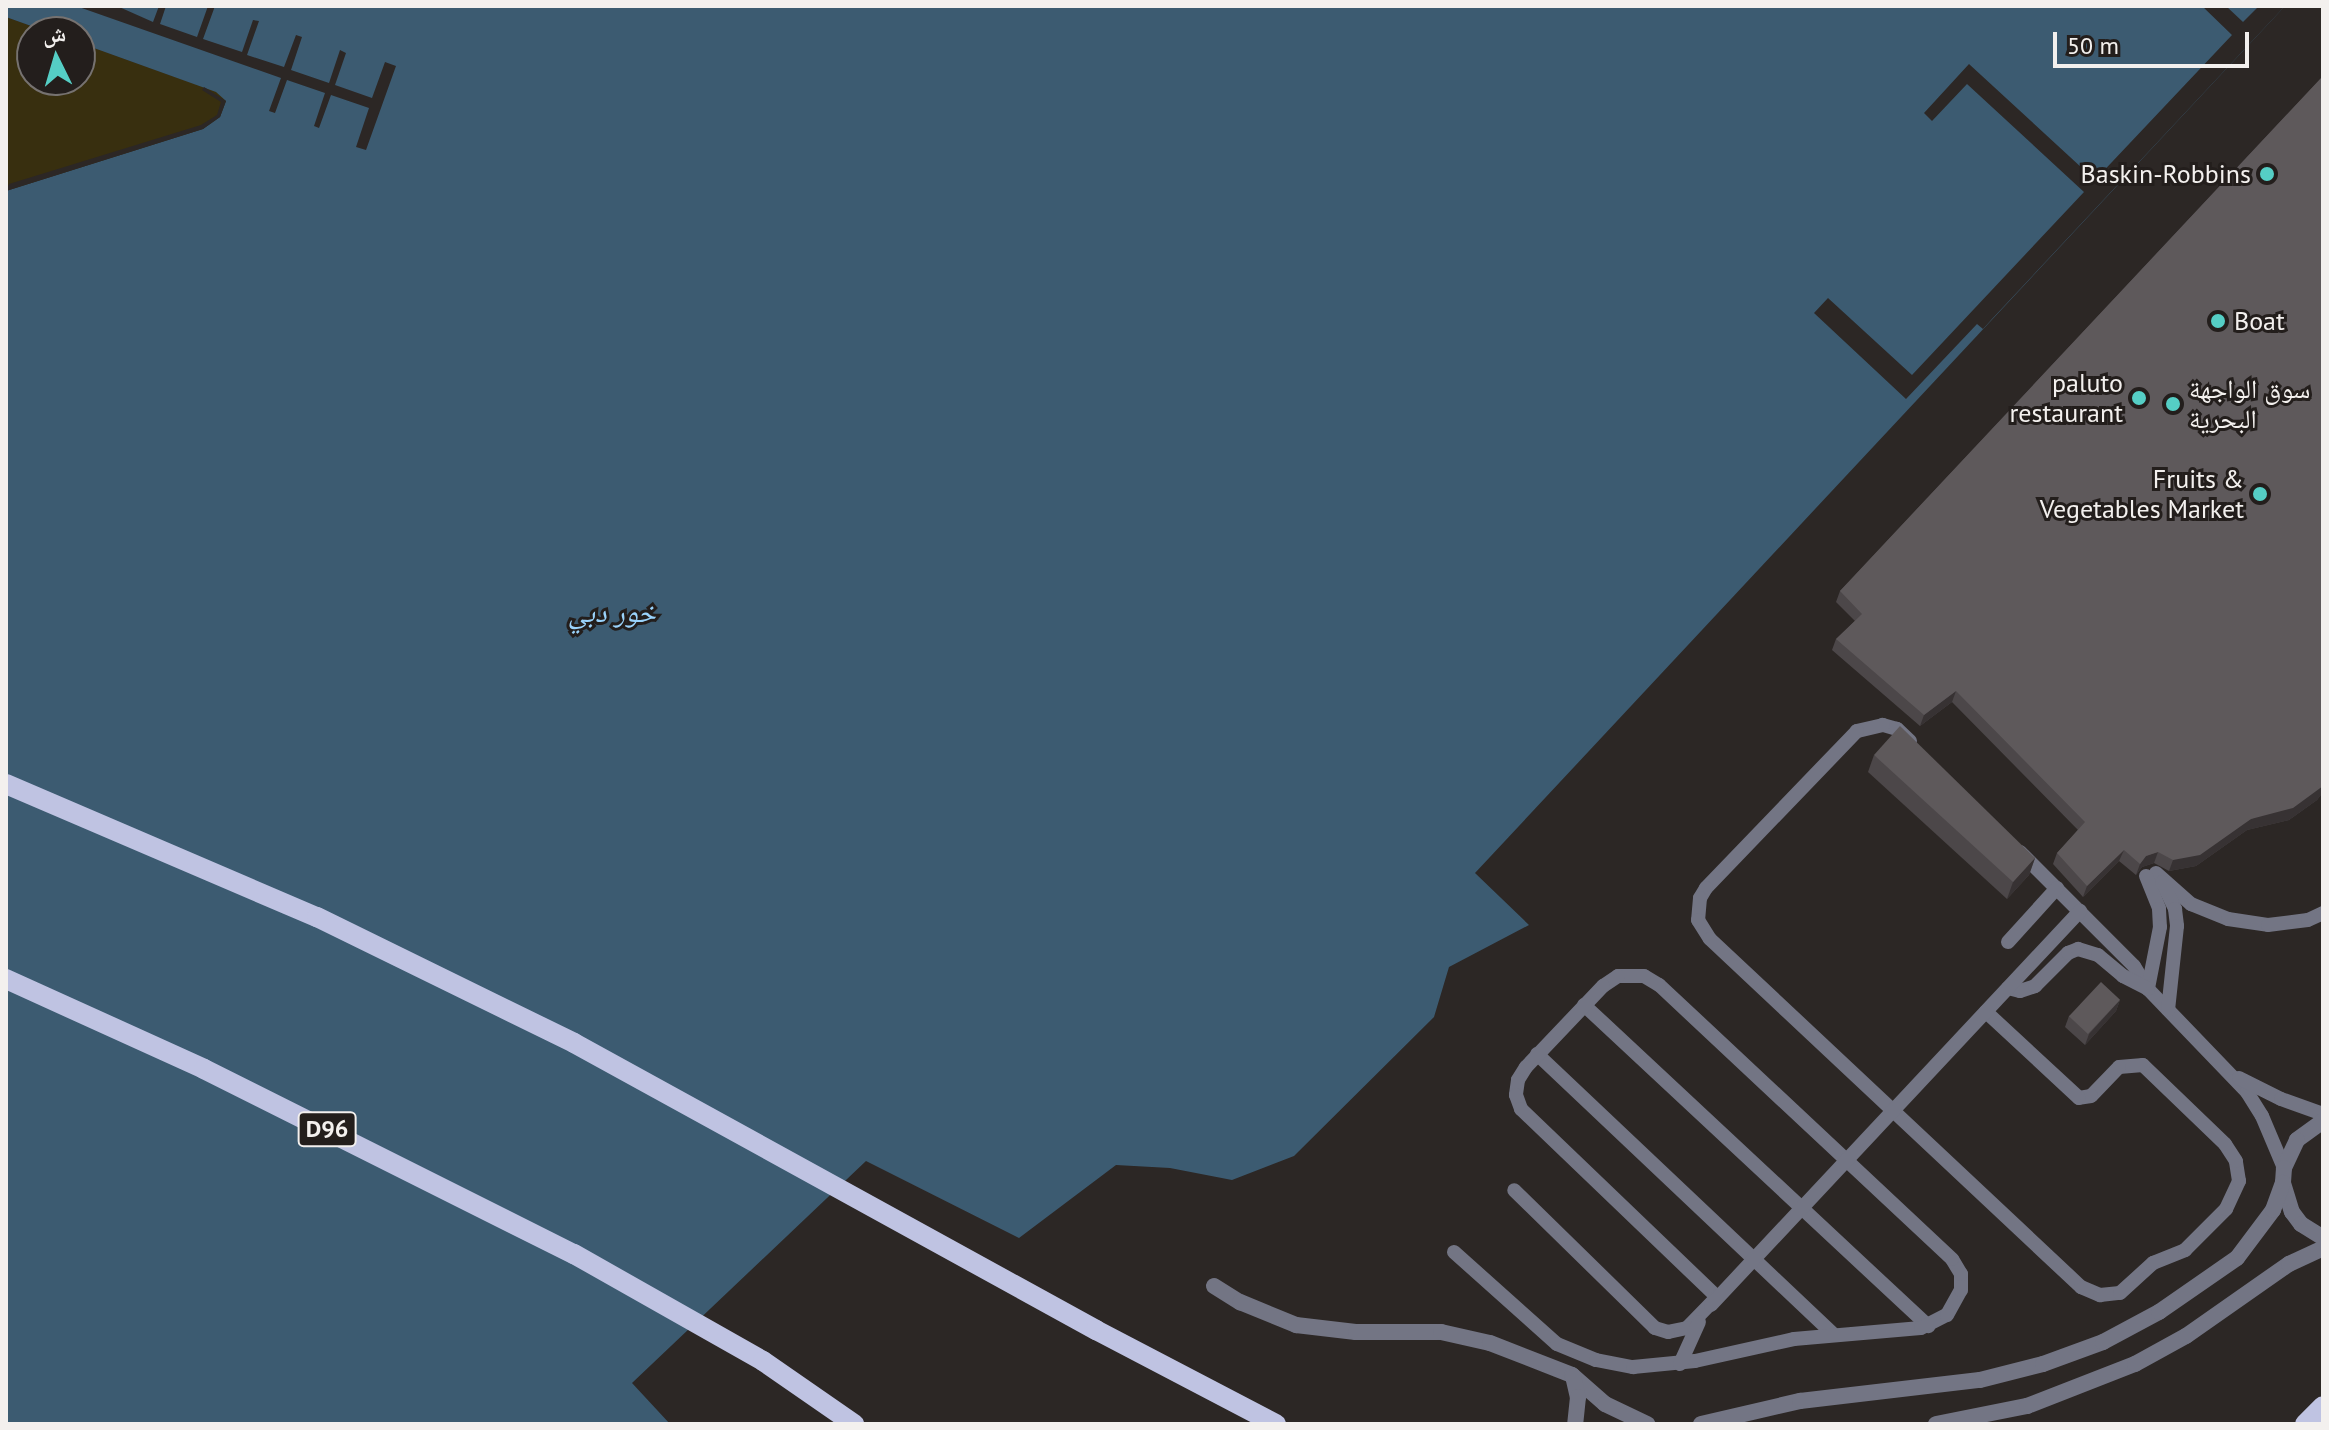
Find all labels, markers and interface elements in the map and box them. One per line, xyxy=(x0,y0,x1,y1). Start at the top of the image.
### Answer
north arrow xyxy=(16,16,96,96)
scale bar xyxy=(2057,16,2253,66)
text: ش xyxy=(41,19,67,49)
text: 50 m xyxy=(2067,30,2119,61)
place label: Baskin-Robbins xyxy=(2081,158,2251,190)
marker: Baskin-Robbins xyxy=(2258,165,2276,183)
place label: Boat xyxy=(2234,305,2285,337)
marker: Boat xyxy=(2209,312,2227,330)
place label: paluto restaurant xyxy=(2010,367,2123,428)
place label: سوق الواجهة البحرية xyxy=(2189,373,2310,434)
marker: paluto restaurant xyxy=(2130,389,2148,407)
marker: سوق الواجهة البحرية xyxy=(2164,395,2182,413)
place label: Fruits & Vegetables Market xyxy=(2040,463,2244,524)
marker: Fruits & Vegetables Market xyxy=(2251,485,2269,503)
water label: خور دبي xyxy=(568,595,656,629)
road number: D96 xyxy=(297,1109,357,1149)

